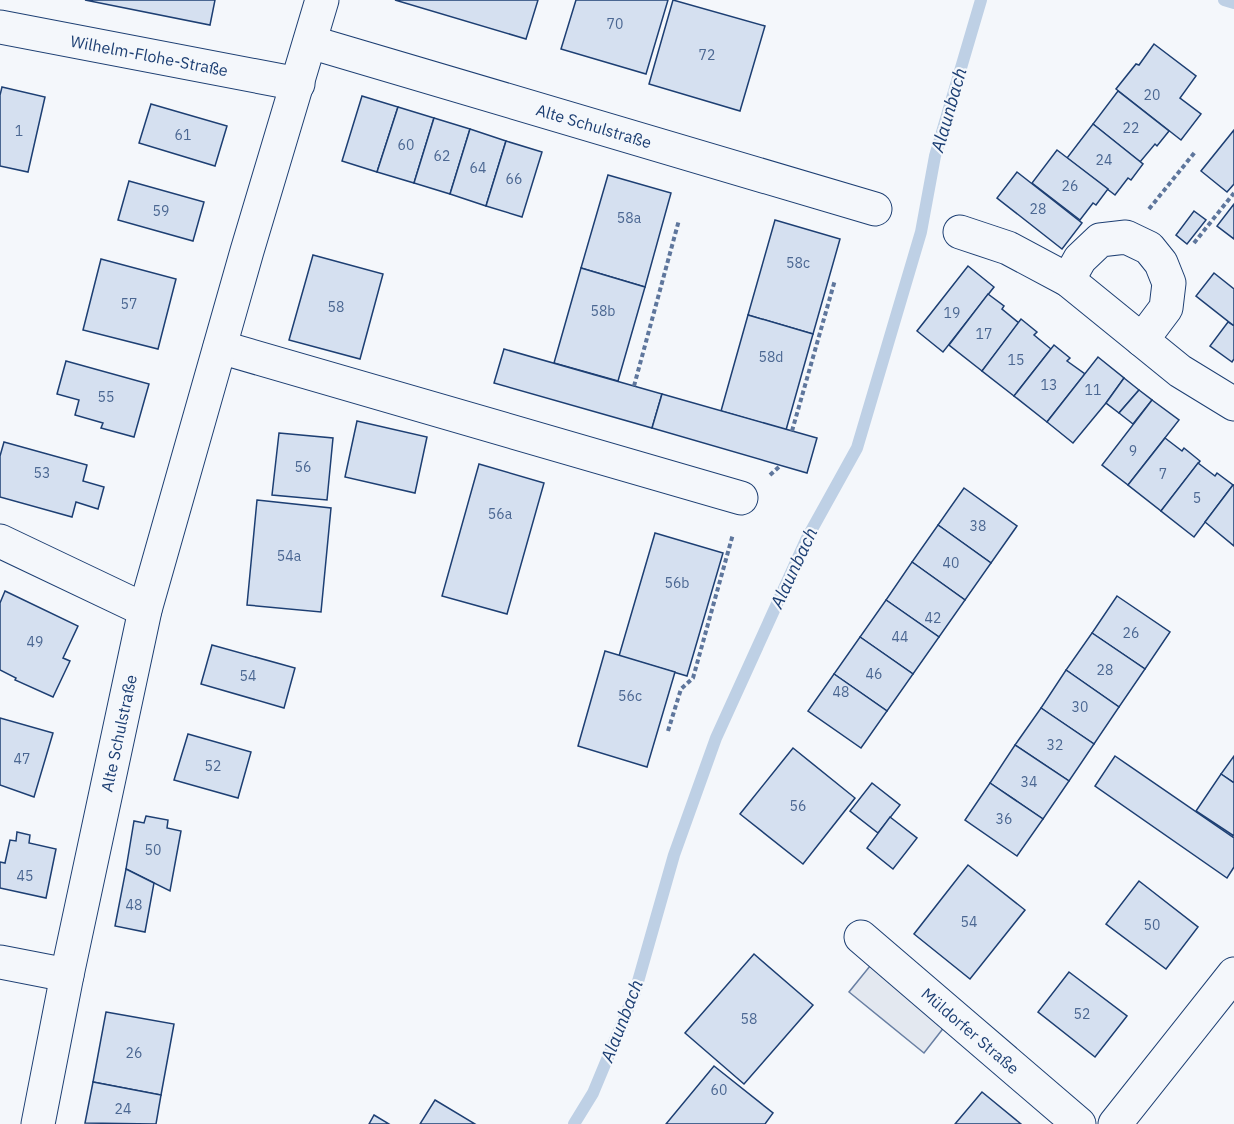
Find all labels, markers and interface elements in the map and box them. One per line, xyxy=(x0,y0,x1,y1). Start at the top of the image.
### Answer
house number: 70 xyxy=(607,15,623,33)
street label: Wilhelm-Flohe-Straße xyxy=(69,31,230,80)
house number: 72 xyxy=(699,46,715,64)
water label: Alaunbach xyxy=(925,65,971,156)
house number: 20 xyxy=(1144,86,1160,104)
street label: Alte Schulstraße xyxy=(534,99,654,152)
house number: 22 xyxy=(1123,119,1139,137)
house number: 1 xyxy=(15,122,23,140)
house number: 61 xyxy=(175,126,191,144)
house number: 60 xyxy=(398,136,414,154)
house number: 62 xyxy=(434,147,450,165)
house number: 24 xyxy=(1096,151,1112,169)
house number: 64 xyxy=(470,159,486,177)
house number: 66 xyxy=(506,170,522,188)
house number: 26 xyxy=(1062,177,1078,195)
house number: 28 xyxy=(1030,200,1046,218)
house number: 59 xyxy=(153,202,169,220)
house number: 58a xyxy=(617,209,642,227)
house number: 58c xyxy=(786,254,810,272)
house number: 57 xyxy=(121,295,137,313)
house number: 58 xyxy=(328,298,344,316)
house number: 58b xyxy=(591,302,615,320)
house number: 19 xyxy=(944,304,960,322)
house number: 17 xyxy=(976,325,992,343)
house number: 58d xyxy=(759,348,783,366)
house number: 15 xyxy=(1008,351,1024,369)
house number: 13 xyxy=(1041,376,1057,394)
house number: 11 xyxy=(1085,381,1101,399)
house number: 55 xyxy=(98,388,114,406)
house number: 9 xyxy=(1129,442,1137,460)
house number: 56 xyxy=(295,458,311,476)
house number: 53 xyxy=(34,464,50,482)
house number: 7 xyxy=(1159,465,1167,483)
house number: 5 xyxy=(1193,489,1201,507)
house number: 56a xyxy=(488,505,513,523)
house number: 38 xyxy=(970,517,986,535)
water label: Alaunbach xyxy=(764,524,822,613)
house number: 54a xyxy=(277,547,302,565)
house number: 40 xyxy=(943,554,959,572)
house number: 56b xyxy=(665,574,689,592)
house number: 42 xyxy=(925,609,941,627)
house number: 26 xyxy=(1123,624,1139,642)
house number: 44 xyxy=(892,628,908,646)
house number: 49 xyxy=(27,633,43,651)
house number: 28 xyxy=(1097,661,1113,679)
house number: 46 xyxy=(866,665,882,683)
house number: 54 xyxy=(240,667,256,685)
street label: Alte Schulstraße xyxy=(96,673,141,794)
house number: 48 xyxy=(833,683,849,701)
house number: 56c xyxy=(618,687,642,705)
house number: 30 xyxy=(1072,698,1088,716)
house number: 32 xyxy=(1047,736,1063,754)
house number: 47 xyxy=(14,750,30,768)
house number: 52 xyxy=(205,757,221,775)
house number: 34 xyxy=(1021,773,1037,791)
house number: 56 xyxy=(790,797,806,815)
house number: 36 xyxy=(996,810,1012,828)
house number: 50 xyxy=(145,841,161,859)
house number: 45 xyxy=(17,867,33,885)
house number: 48 xyxy=(126,896,142,914)
house number: 54 xyxy=(961,913,977,931)
house number: 50 xyxy=(1144,916,1160,934)
water label: Alaunbach xyxy=(595,976,648,1066)
street label: Müldorfer Straße xyxy=(917,983,1023,1078)
house number: 52 xyxy=(1074,1005,1090,1023)
house number: 58 xyxy=(741,1010,757,1028)
house number: 26 xyxy=(126,1044,142,1062)
house number: 60 xyxy=(711,1081,727,1099)
house number: 24 xyxy=(115,1100,131,1118)

